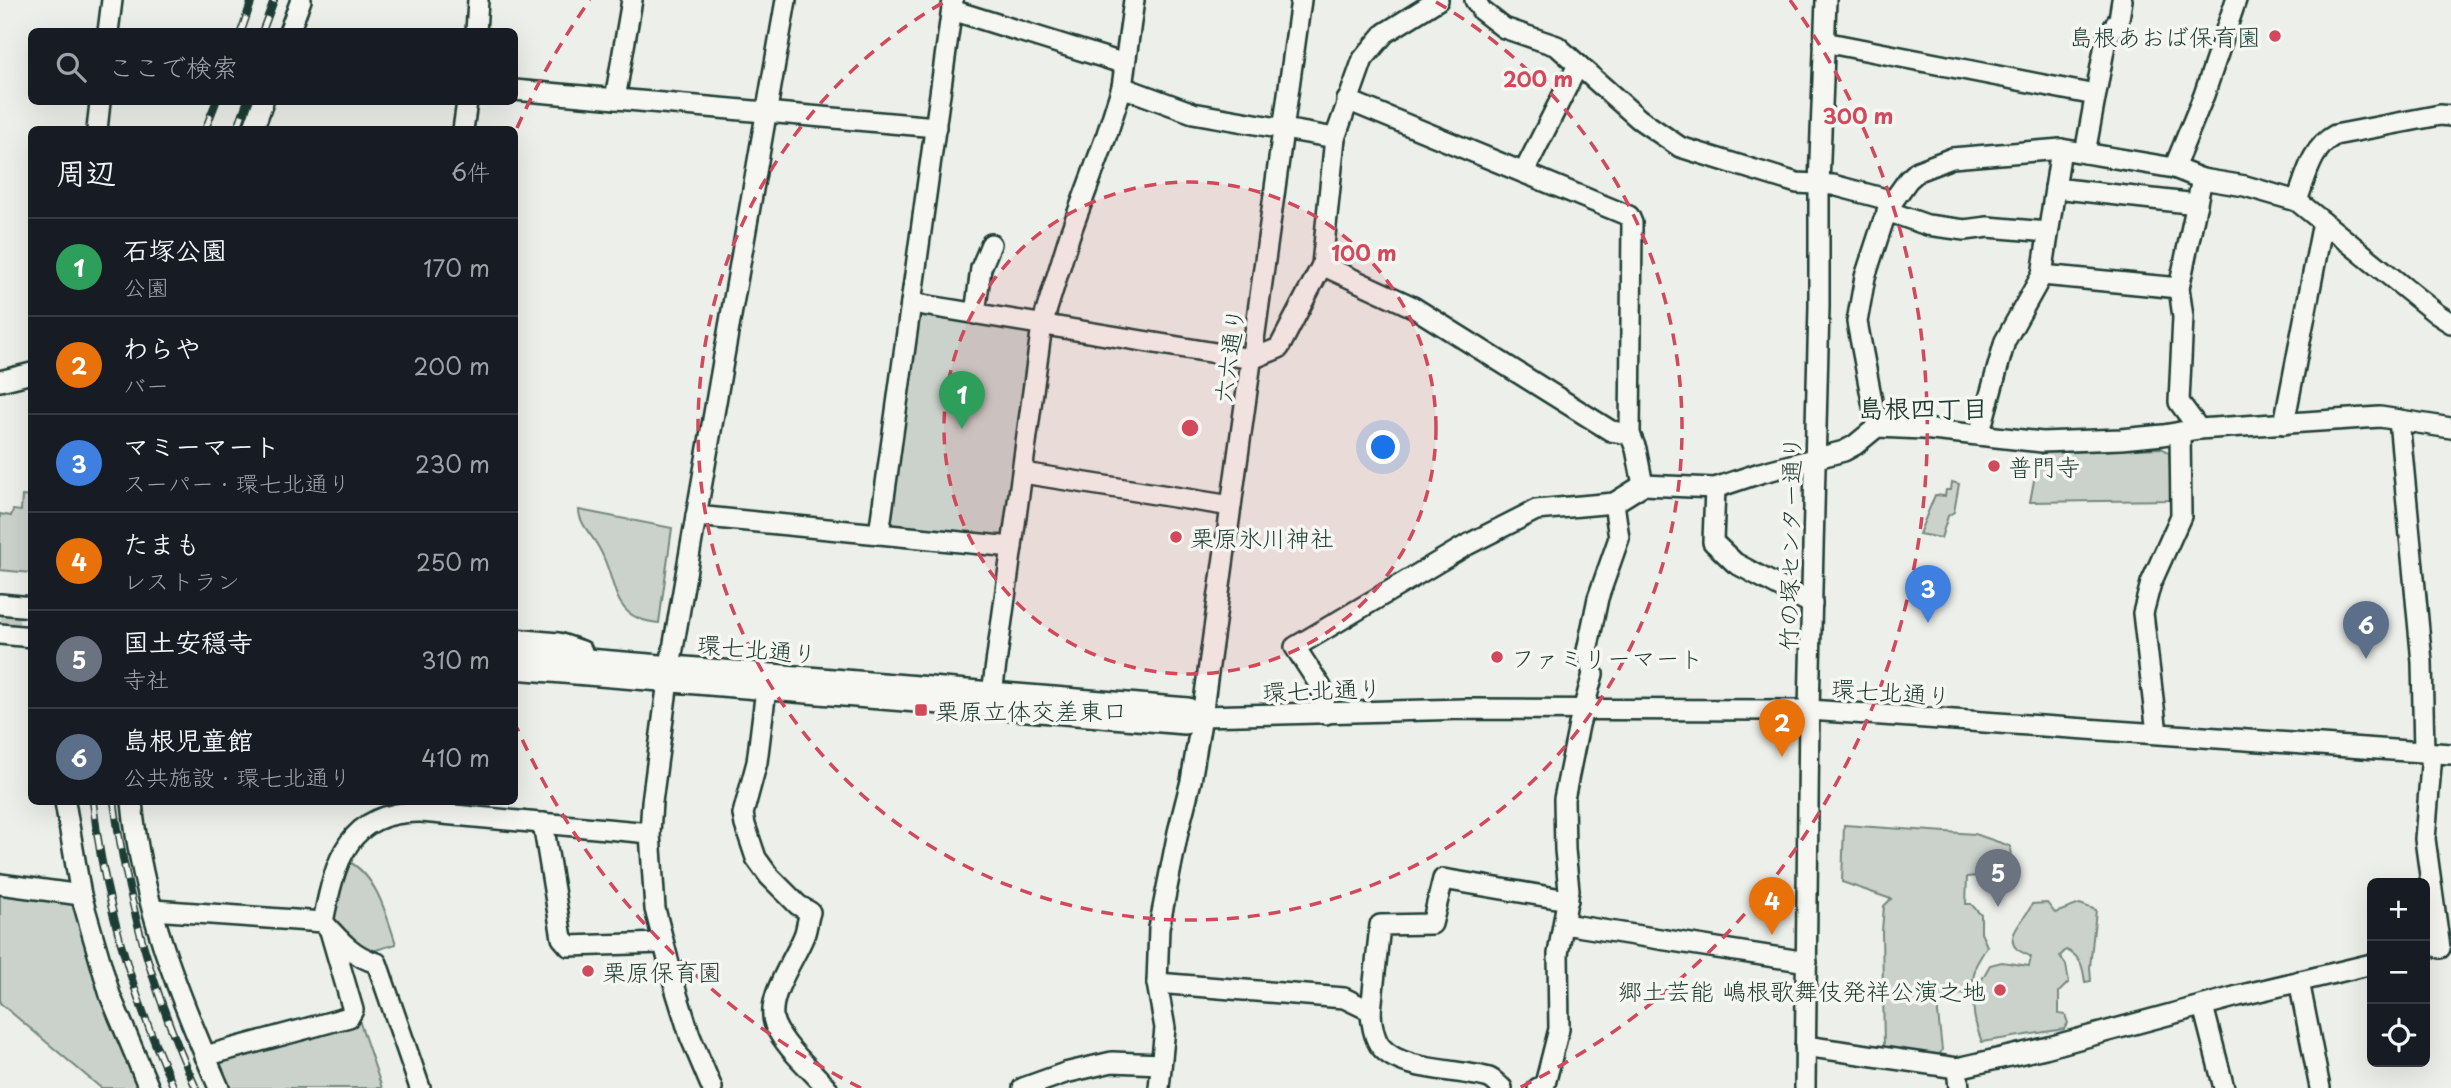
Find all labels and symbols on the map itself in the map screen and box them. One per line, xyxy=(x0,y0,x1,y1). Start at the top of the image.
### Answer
place label: 島根あおば保育園 xyxy=(2069,18,2261,54)
marker: 島根あおば保育園 xyxy=(2267,28,2283,44)
text: 200 m xyxy=(1503,62,1573,94)
text: 300 m xyxy=(1823,99,1893,131)
text: 100 m xyxy=(1331,236,1397,268)
street label: 六六通り xyxy=(1203,305,1253,405)
pin: 1 xyxy=(939,371,985,429)
district label: 島根四丁目 xyxy=(1858,388,1988,427)
centre of rings xyxy=(1178,416,1202,440)
your location xyxy=(1366,430,1400,464)
street label: 竹の塚センター通り xyxy=(1769,435,1809,651)
place label: 普門寺 xyxy=(2008,448,2080,484)
marker: 普門寺 xyxy=(1986,458,2002,474)
place label: 栗原氷川神社 xyxy=(1190,519,1334,555)
marker: 栗原氷川神社 xyxy=(1168,529,1184,545)
pin: 3 xyxy=(1905,565,1951,623)
pin: 6 xyxy=(2343,601,2389,659)
street label: 環七北通り xyxy=(696,625,818,671)
place label: ファミリーマート xyxy=(1511,639,1703,675)
marker: ファミリーマート xyxy=(1489,649,1505,665)
street label: 環七北通り xyxy=(1261,669,1383,709)
street label: 環七北通り xyxy=(1830,669,1952,713)
place label: 栗原立体交差東口 xyxy=(935,692,1127,728)
pin: 2 xyxy=(1759,699,1805,757)
marker: 栗原立体交差東口 xyxy=(913,702,929,718)
pin: 5 xyxy=(1975,849,2021,907)
pin: 4 xyxy=(1749,877,1795,935)
place label: 栗原保育園 xyxy=(602,953,722,989)
marker: 栗原保育園 xyxy=(580,963,596,979)
place label: 郷土芸能 嶋根歌舞伎発祥公演之地 xyxy=(1618,972,1986,1008)
marker: 郷土芸能 嶋根歌舞伎発祥公演之地 xyxy=(1992,982,2008,998)

